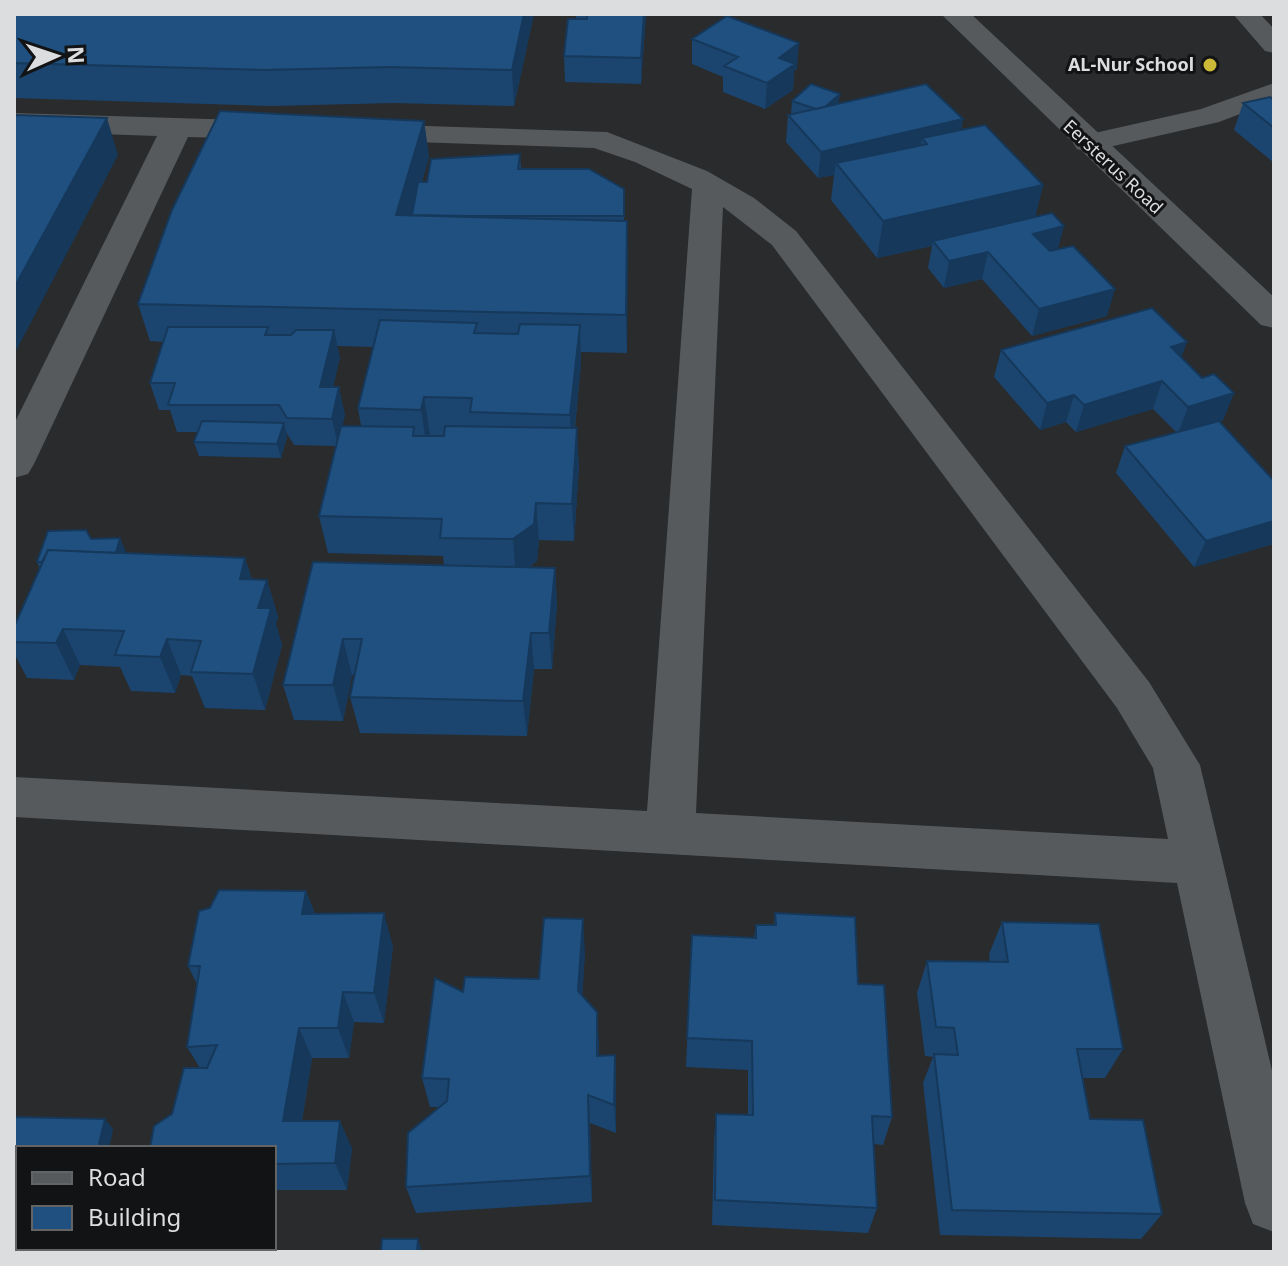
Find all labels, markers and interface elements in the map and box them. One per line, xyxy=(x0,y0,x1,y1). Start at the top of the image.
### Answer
north arrow xyxy=(16,16,96,96)
text: N xyxy=(62,45,92,65)
place label: AL-Nur School xyxy=(1068,52,1194,76)
marker: AL-Nur School xyxy=(1201,56,1219,74)
street label: Eersterus Road xyxy=(1059,114,1169,219)
legend xyxy=(16,1146,276,1250)
text: Road xyxy=(88,1160,146,1193)
text: Building xyxy=(88,1200,181,1233)

